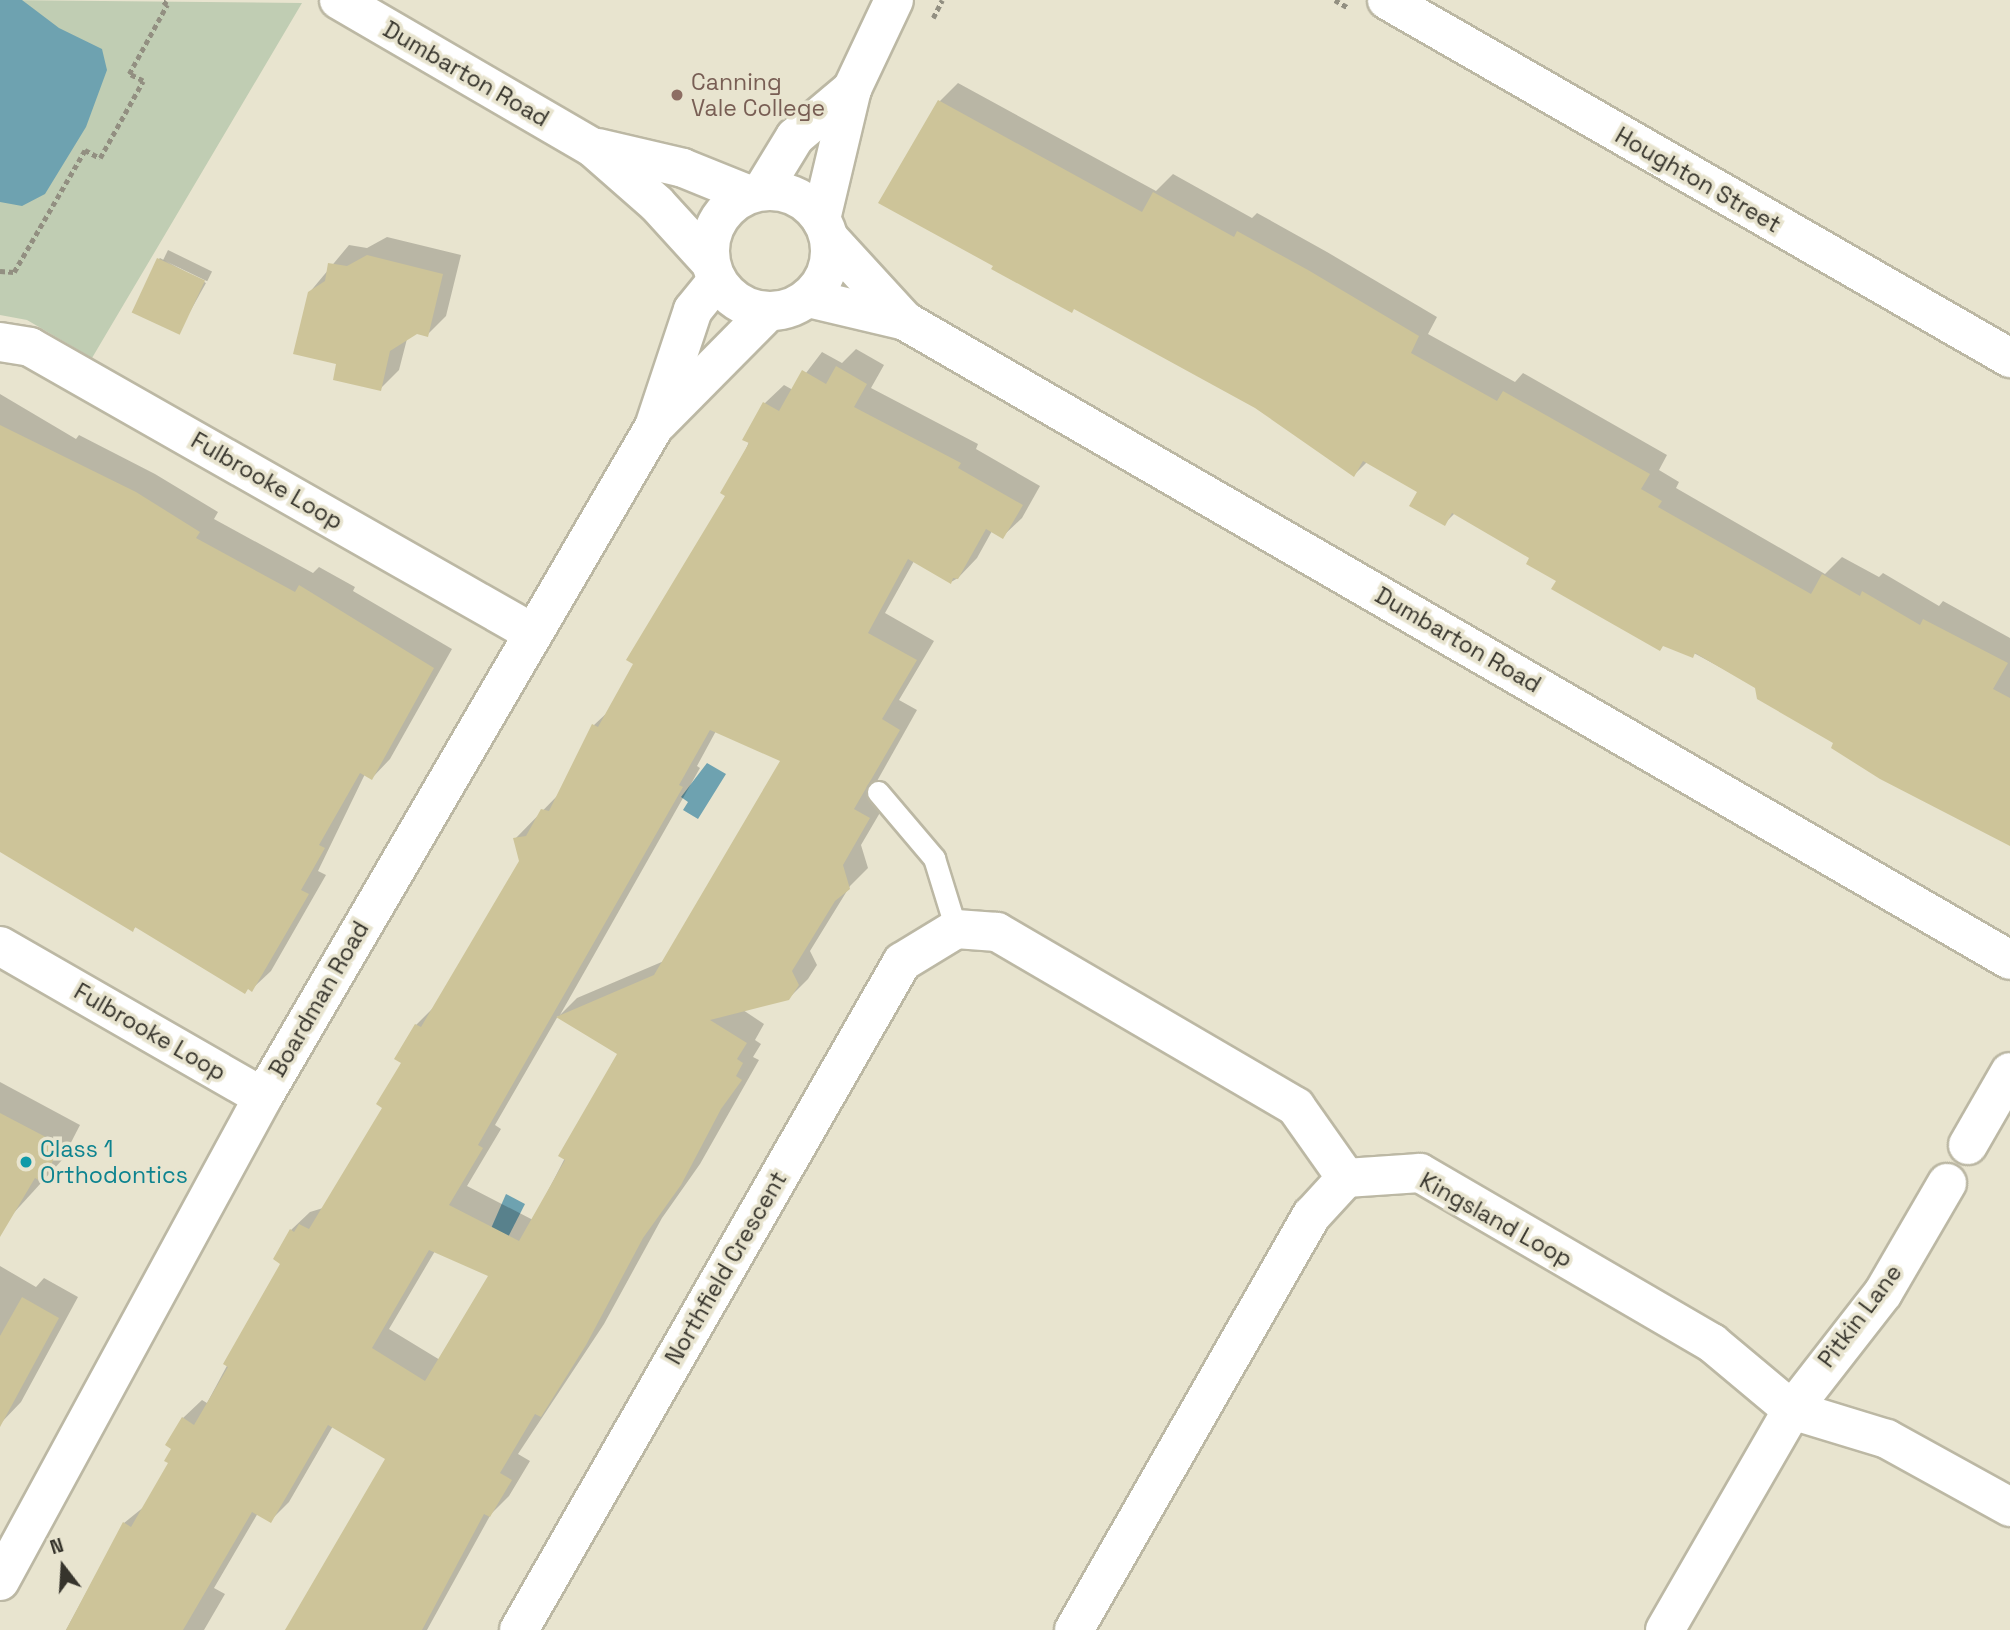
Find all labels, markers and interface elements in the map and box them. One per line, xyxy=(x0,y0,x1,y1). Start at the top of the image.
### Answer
street label: Dumbarton Road xyxy=(378,15,554,133)
place label: Canning Vale College xyxy=(691,68,825,122)
marker: Canning Vale College xyxy=(669,87,685,103)
street label: Houghton Street xyxy=(1610,121,1786,239)
street label: Fulbrooke Loop xyxy=(186,426,348,536)
street label: Dumbarton Road xyxy=(1370,581,1546,699)
street label: Boardman Road xyxy=(263,916,375,1082)
street label: Fulbrooke Loop xyxy=(69,977,231,1087)
place label: Class 1 Orthodontics xyxy=(40,1135,188,1189)
marker: Class 1 Orthodontics xyxy=(18,1154,34,1170)
street label: Northfield Crescent xyxy=(659,1167,793,1369)
street label: Kingsland Loop xyxy=(1415,1167,1577,1273)
street label: Pitkin Lane xyxy=(1812,1259,1908,1373)
north arrow xyxy=(28,1532,98,1602)
text: N xyxy=(47,1533,66,1560)

